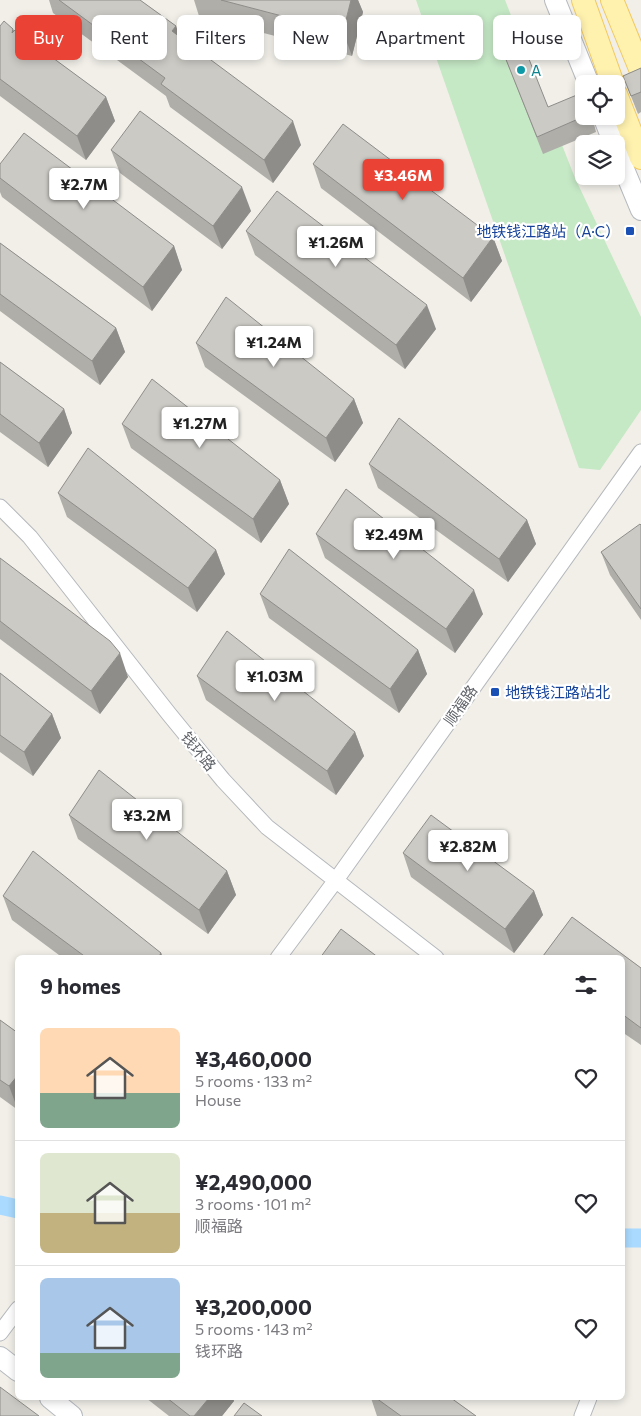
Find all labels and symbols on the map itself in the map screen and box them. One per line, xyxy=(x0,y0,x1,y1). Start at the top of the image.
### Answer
place label: A xyxy=(531,61,541,79)
marker: A xyxy=(515,64,527,76)
pin: ¥3.46M xyxy=(362,158,444,201)
pin: ¥2.7M xyxy=(49,168,119,210)
place label: 地铁钱江路站（A·C） xyxy=(476,222,620,240)
marker: 地铁钱江路站（A·C） xyxy=(624,225,636,237)
pin: ¥1.26M xyxy=(295,226,377,268)
pin: ¥1.24M xyxy=(233,326,315,368)
pin: ¥1.27M xyxy=(159,406,241,449)
pin: ¥2.49M xyxy=(353,518,435,560)
pin: ¥1.03M xyxy=(234,660,316,702)
street label: 顺福路 xyxy=(440,681,480,729)
place label: 地铁钱江路站北 xyxy=(505,683,610,701)
marker: 地铁钱江路站北 xyxy=(489,686,501,698)
street label: 钱环路 xyxy=(178,728,220,774)
pin: ¥3.2M xyxy=(112,798,182,841)
pin: ¥2.82M xyxy=(427,830,509,872)

